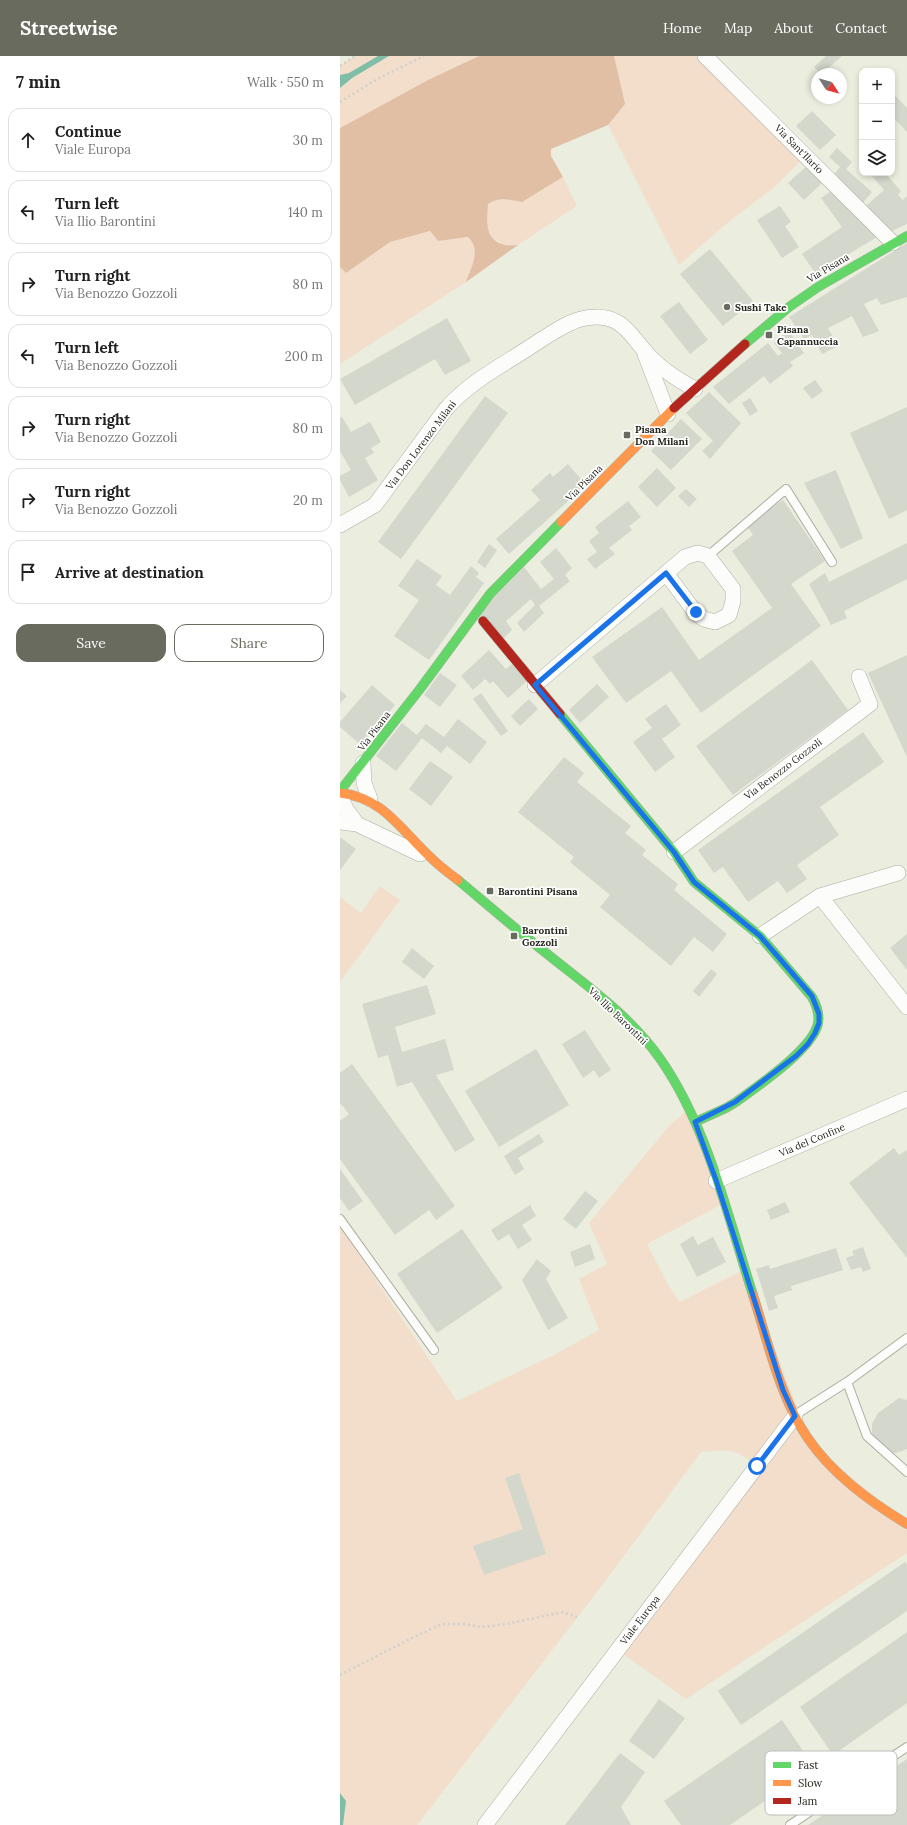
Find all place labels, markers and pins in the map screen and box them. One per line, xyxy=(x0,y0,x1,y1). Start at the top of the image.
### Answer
place label: Sushi Take xyxy=(735,301,787,314)
marker: Sushi Take xyxy=(722,302,732,312)
place label: Pisana Capannuccia xyxy=(777,323,839,348)
marker: Pisana Capannuccia xyxy=(764,330,774,340)
place label: Pisana Don Milani xyxy=(635,423,689,448)
marker: Pisana Don Milani xyxy=(622,430,632,440)
place label: Barontini Pisana xyxy=(498,885,578,898)
marker: Barontini Pisana xyxy=(485,886,495,896)
place label: Barontini Gozzoli xyxy=(522,924,568,949)
marker: Barontini Gozzoli xyxy=(509,931,519,941)

